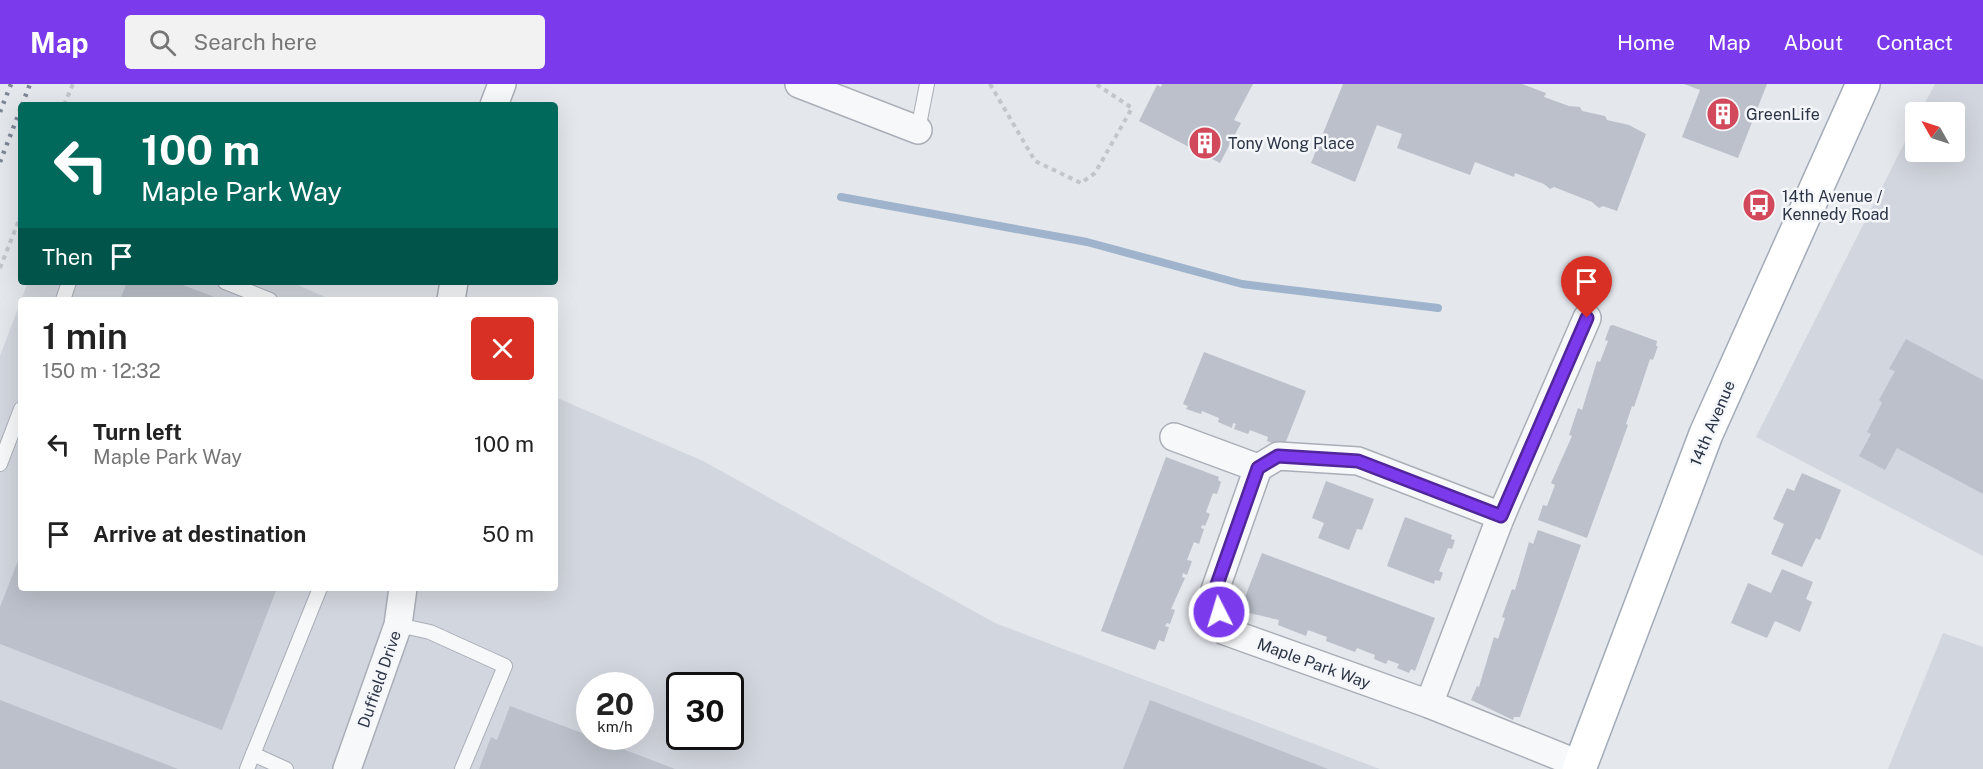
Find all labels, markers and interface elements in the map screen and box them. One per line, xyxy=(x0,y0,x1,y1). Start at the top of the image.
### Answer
search box xyxy=(125,15,545,69)
text: Map xyxy=(30,26,89,59)
icon: search xyxy=(146,26,179,59)
text: Search here xyxy=(194,29,317,55)
text: Home xyxy=(1617,30,1675,55)
text: Map xyxy=(1708,30,1751,55)
text: About xyxy=(1784,30,1843,55)
text: Contact xyxy=(1876,30,1953,55)
building icon: GreenLife xyxy=(1705,96,1741,132)
north arrow xyxy=(1905,102,1965,162)
map controls xyxy=(1905,102,1965,162)
place label: GreenLife xyxy=(1746,105,1820,124)
text: 100 m xyxy=(141,125,260,174)
building icon: Tony Wong Place xyxy=(1187,125,1223,161)
icon: left xyxy=(42,126,120,204)
place label: Tony Wong Place xyxy=(1228,134,1355,153)
text: Maple Park Way xyxy=(141,175,342,207)
bus stop icon: 14th Avenue / Kennedy Road xyxy=(1741,187,1777,223)
place label: 14th Avenue / Kennedy Road xyxy=(1782,187,1889,224)
icon: arrive xyxy=(105,240,138,273)
text: Then xyxy=(42,244,93,270)
pin xyxy=(1561,256,1612,318)
icon: arrive xyxy=(1570,265,1603,298)
text: 1 min xyxy=(42,315,128,357)
button: close xyxy=(471,317,534,380)
text: 150 m · 12:32 xyxy=(42,359,161,383)
street label: 14th Avenue xyxy=(1686,378,1739,469)
text: Turn left xyxy=(93,419,182,445)
icon: left xyxy=(42,428,75,461)
text: 100 m xyxy=(474,431,534,457)
text: Maple Park Way xyxy=(93,445,242,469)
icon: arrive xyxy=(42,518,75,551)
text: Arrive at destination xyxy=(93,521,306,547)
text: 50 m xyxy=(482,521,534,547)
position arrow xyxy=(1187,580,1251,644)
street label: Duffield Drive xyxy=(354,628,405,730)
street label: Maple Park Way xyxy=(1255,634,1373,693)
speed limit sign: 30 xyxy=(666,672,744,750)
text: 20 xyxy=(596,686,634,722)
text: km/h xyxy=(597,718,633,735)

